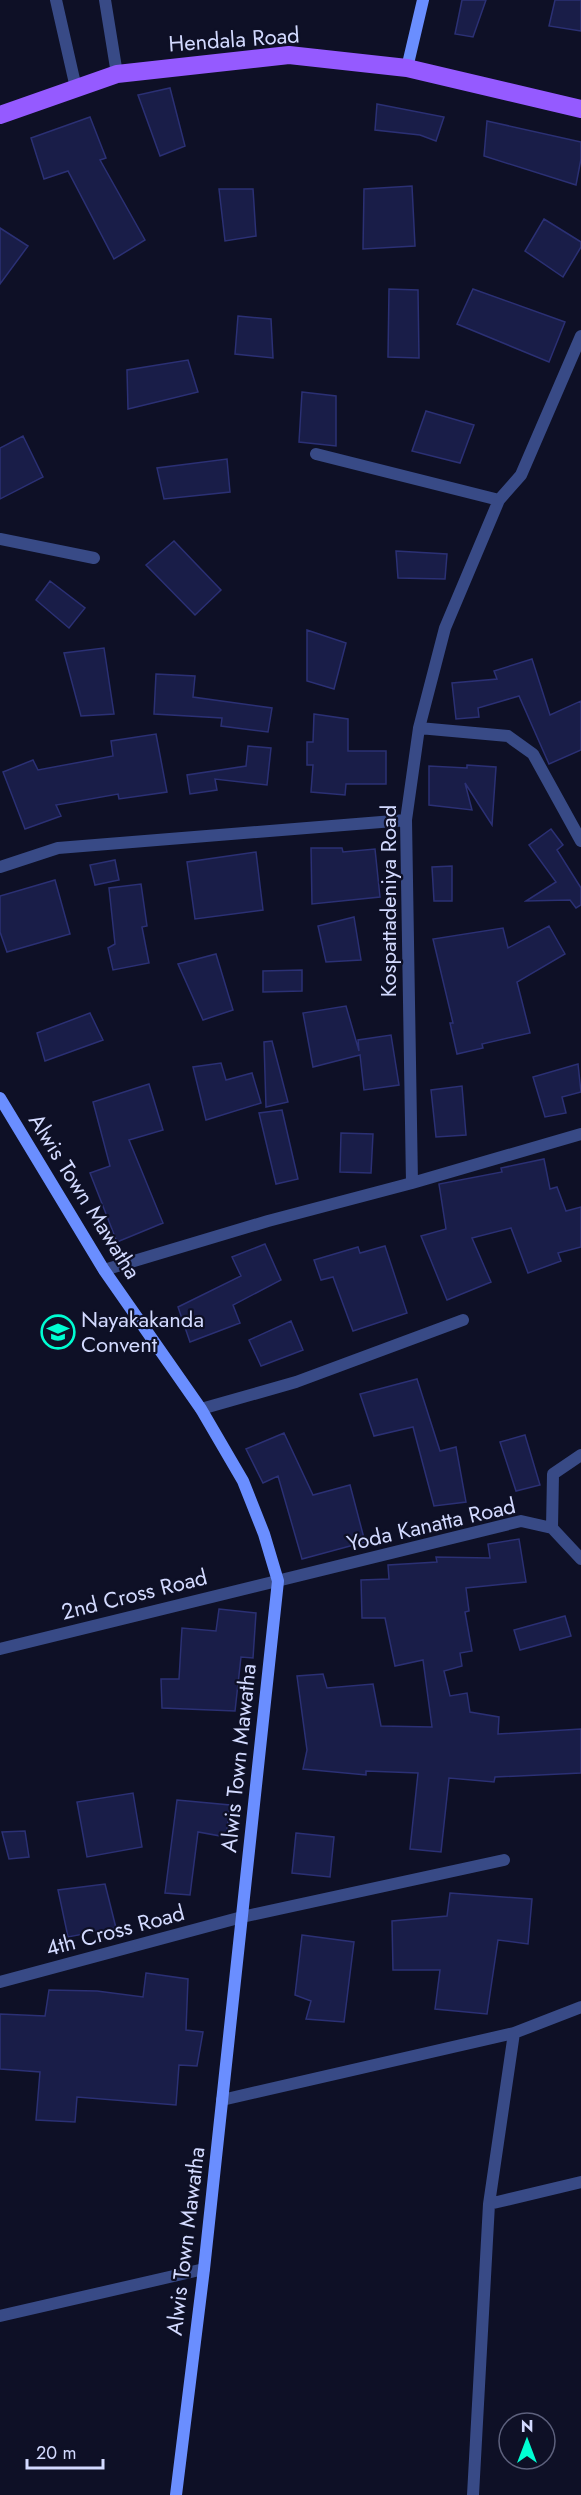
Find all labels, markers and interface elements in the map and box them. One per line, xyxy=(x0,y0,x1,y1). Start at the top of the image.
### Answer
street label: Hendala Road xyxy=(167,18,301,60)
street label: Kospattadeniya Road xyxy=(372,805,404,997)
street label: Alwis Town Mawatha xyxy=(21,1107,149,1285)
place label: Nayakakanda Convent xyxy=(81,1303,204,1360)
school or university icon: Nayakakanda Convent xyxy=(40,1314,76,1350)
street label: Yoda Kanatta Road xyxy=(343,1489,519,1559)
street label: 2nd Cross Road xyxy=(58,1560,210,1628)
street label: Alwis Town Mawatha xyxy=(212,1662,264,1854)
street label: 4th Cross Road xyxy=(42,1896,188,1964)
street label: Alwis Town Mawatha xyxy=(158,2145,212,2337)
north arrow xyxy=(497,2411,557,2471)
text: N xyxy=(521,2415,533,2438)
scale bar xyxy=(27,2432,104,2470)
text: 20 m xyxy=(36,2440,76,2466)

